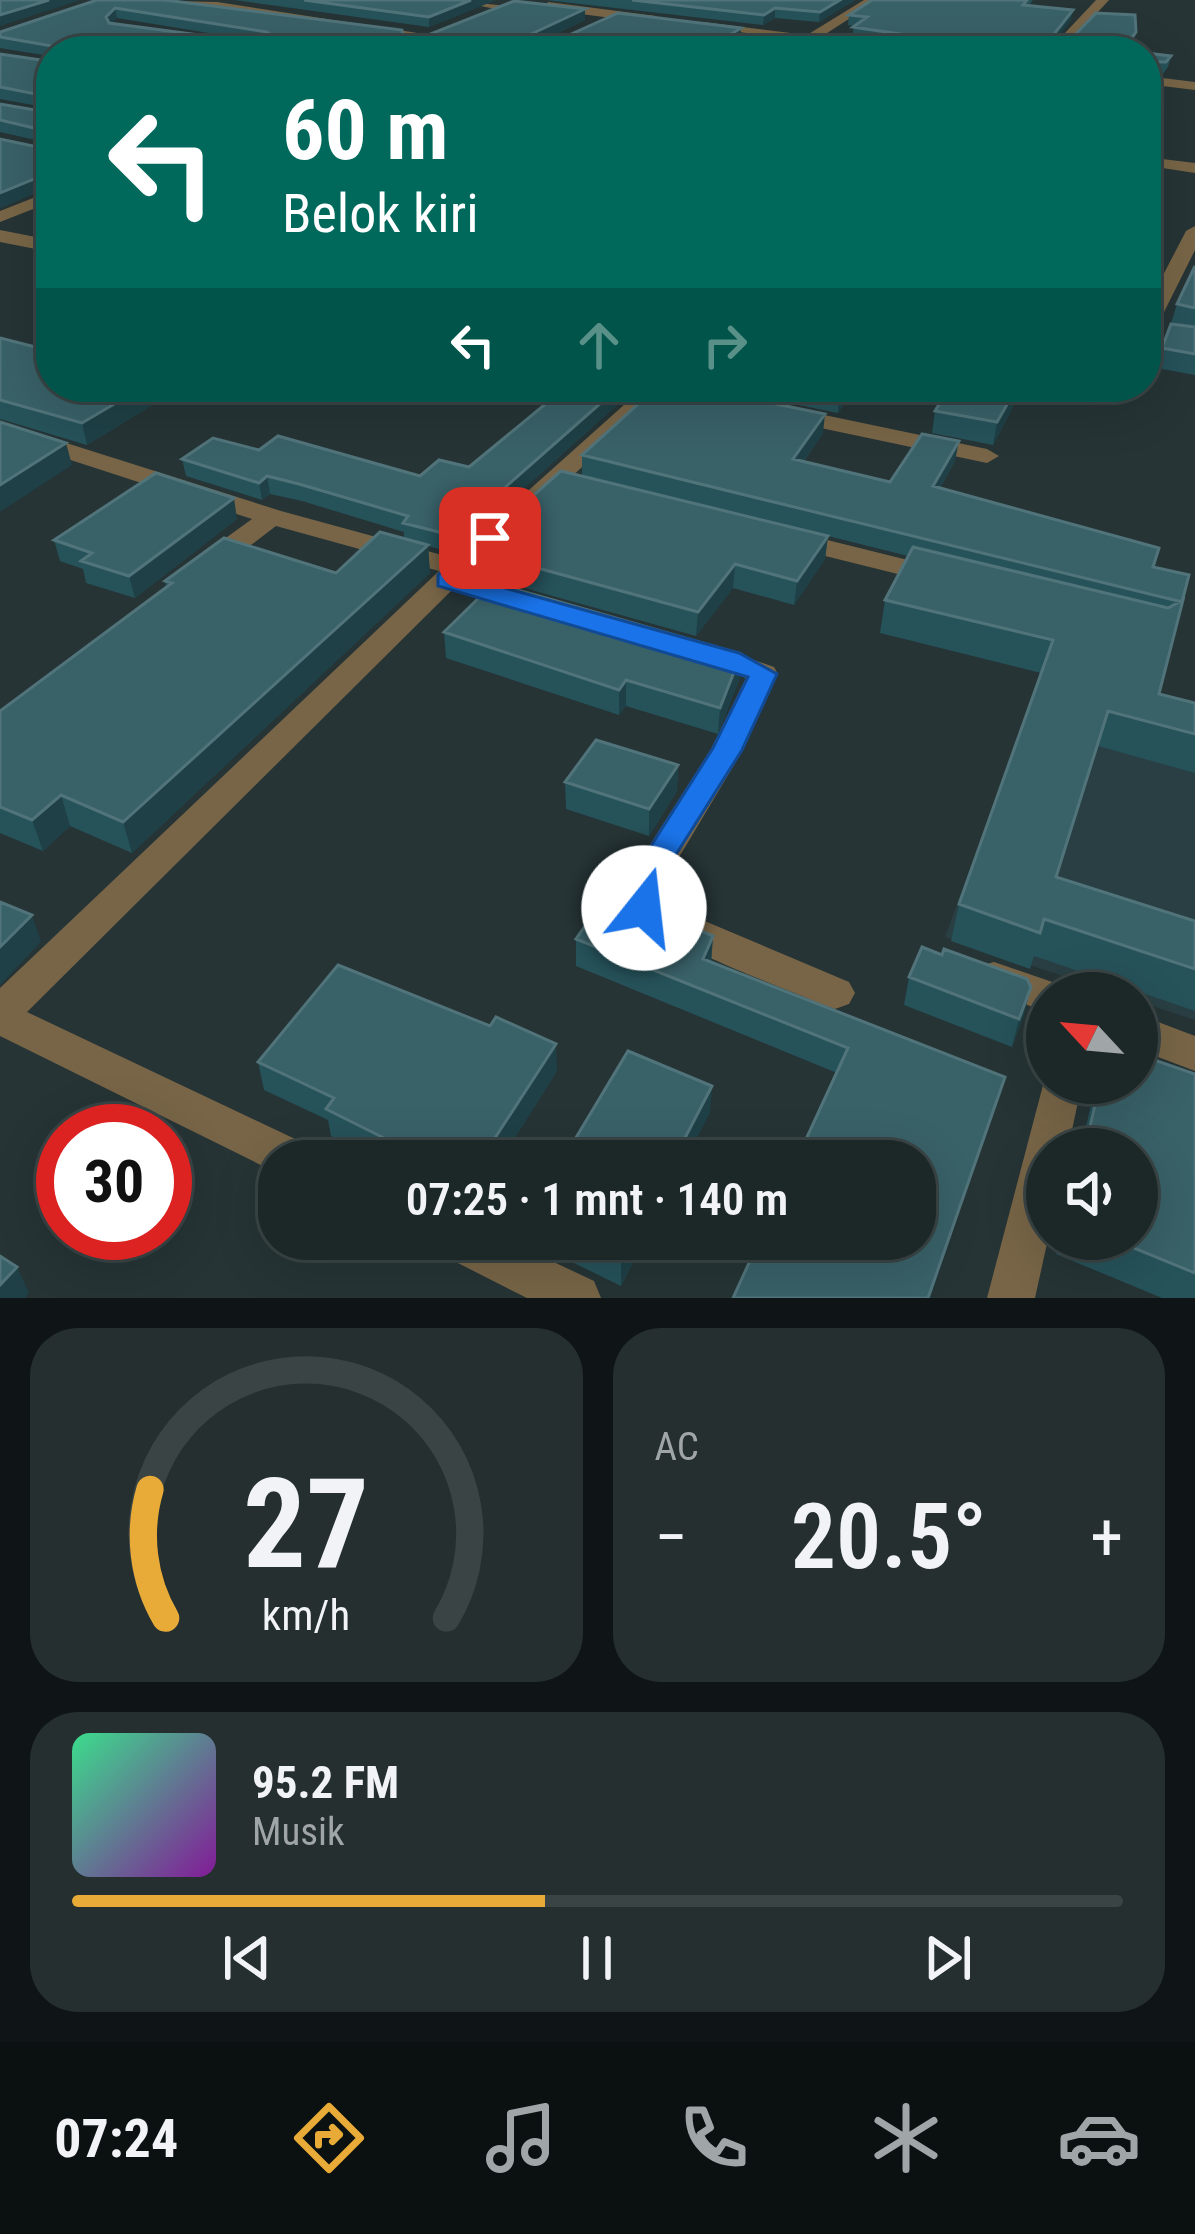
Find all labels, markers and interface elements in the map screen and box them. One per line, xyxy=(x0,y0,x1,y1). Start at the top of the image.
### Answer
text: 60 m xyxy=(282,81,449,180)
icon: left xyxy=(84,84,240,240)
text: Belok kiri xyxy=(282,182,479,245)
icon: left xyxy=(440,312,506,378)
icon: ahead xyxy=(566,312,632,378)
icon: right xyxy=(692,312,758,378)
pin xyxy=(439,487,541,589)
icon: arrive xyxy=(457,505,523,571)
position arrow xyxy=(581,845,707,971)
north arrow xyxy=(1026,972,1158,1104)
map controls xyxy=(1026,972,1158,1260)
speed limit sign: 30 xyxy=(36,1104,192,1260)
button: sound xyxy=(1026,1128,1158,1260)
text: 07:25 · 1 mnt · 140 m xyxy=(406,1173,788,1226)
text: AC xyxy=(655,1424,699,1470)
text: 27 xyxy=(243,1451,369,1597)
text: 20.5° xyxy=(791,1485,987,1590)
text: − xyxy=(655,1499,688,1576)
text: + xyxy=(1090,1499,1123,1576)
text: km/h xyxy=(262,1590,350,1640)
text: 95.2 FM xyxy=(252,1756,399,1809)
text: Musik xyxy=(252,1809,345,1855)
icon: previous xyxy=(214,1925,280,1991)
icon: pause xyxy=(564,1925,630,1991)
icon: next xyxy=(915,1925,981,1991)
icon: directions xyxy=(287,2096,371,2180)
icon: music xyxy=(479,2096,563,2180)
icon: phone xyxy=(672,2096,756,2180)
icon: climate xyxy=(864,2096,948,2180)
icon: car xyxy=(1057,2096,1141,2180)
text: 07:24 xyxy=(54,2107,178,2170)

